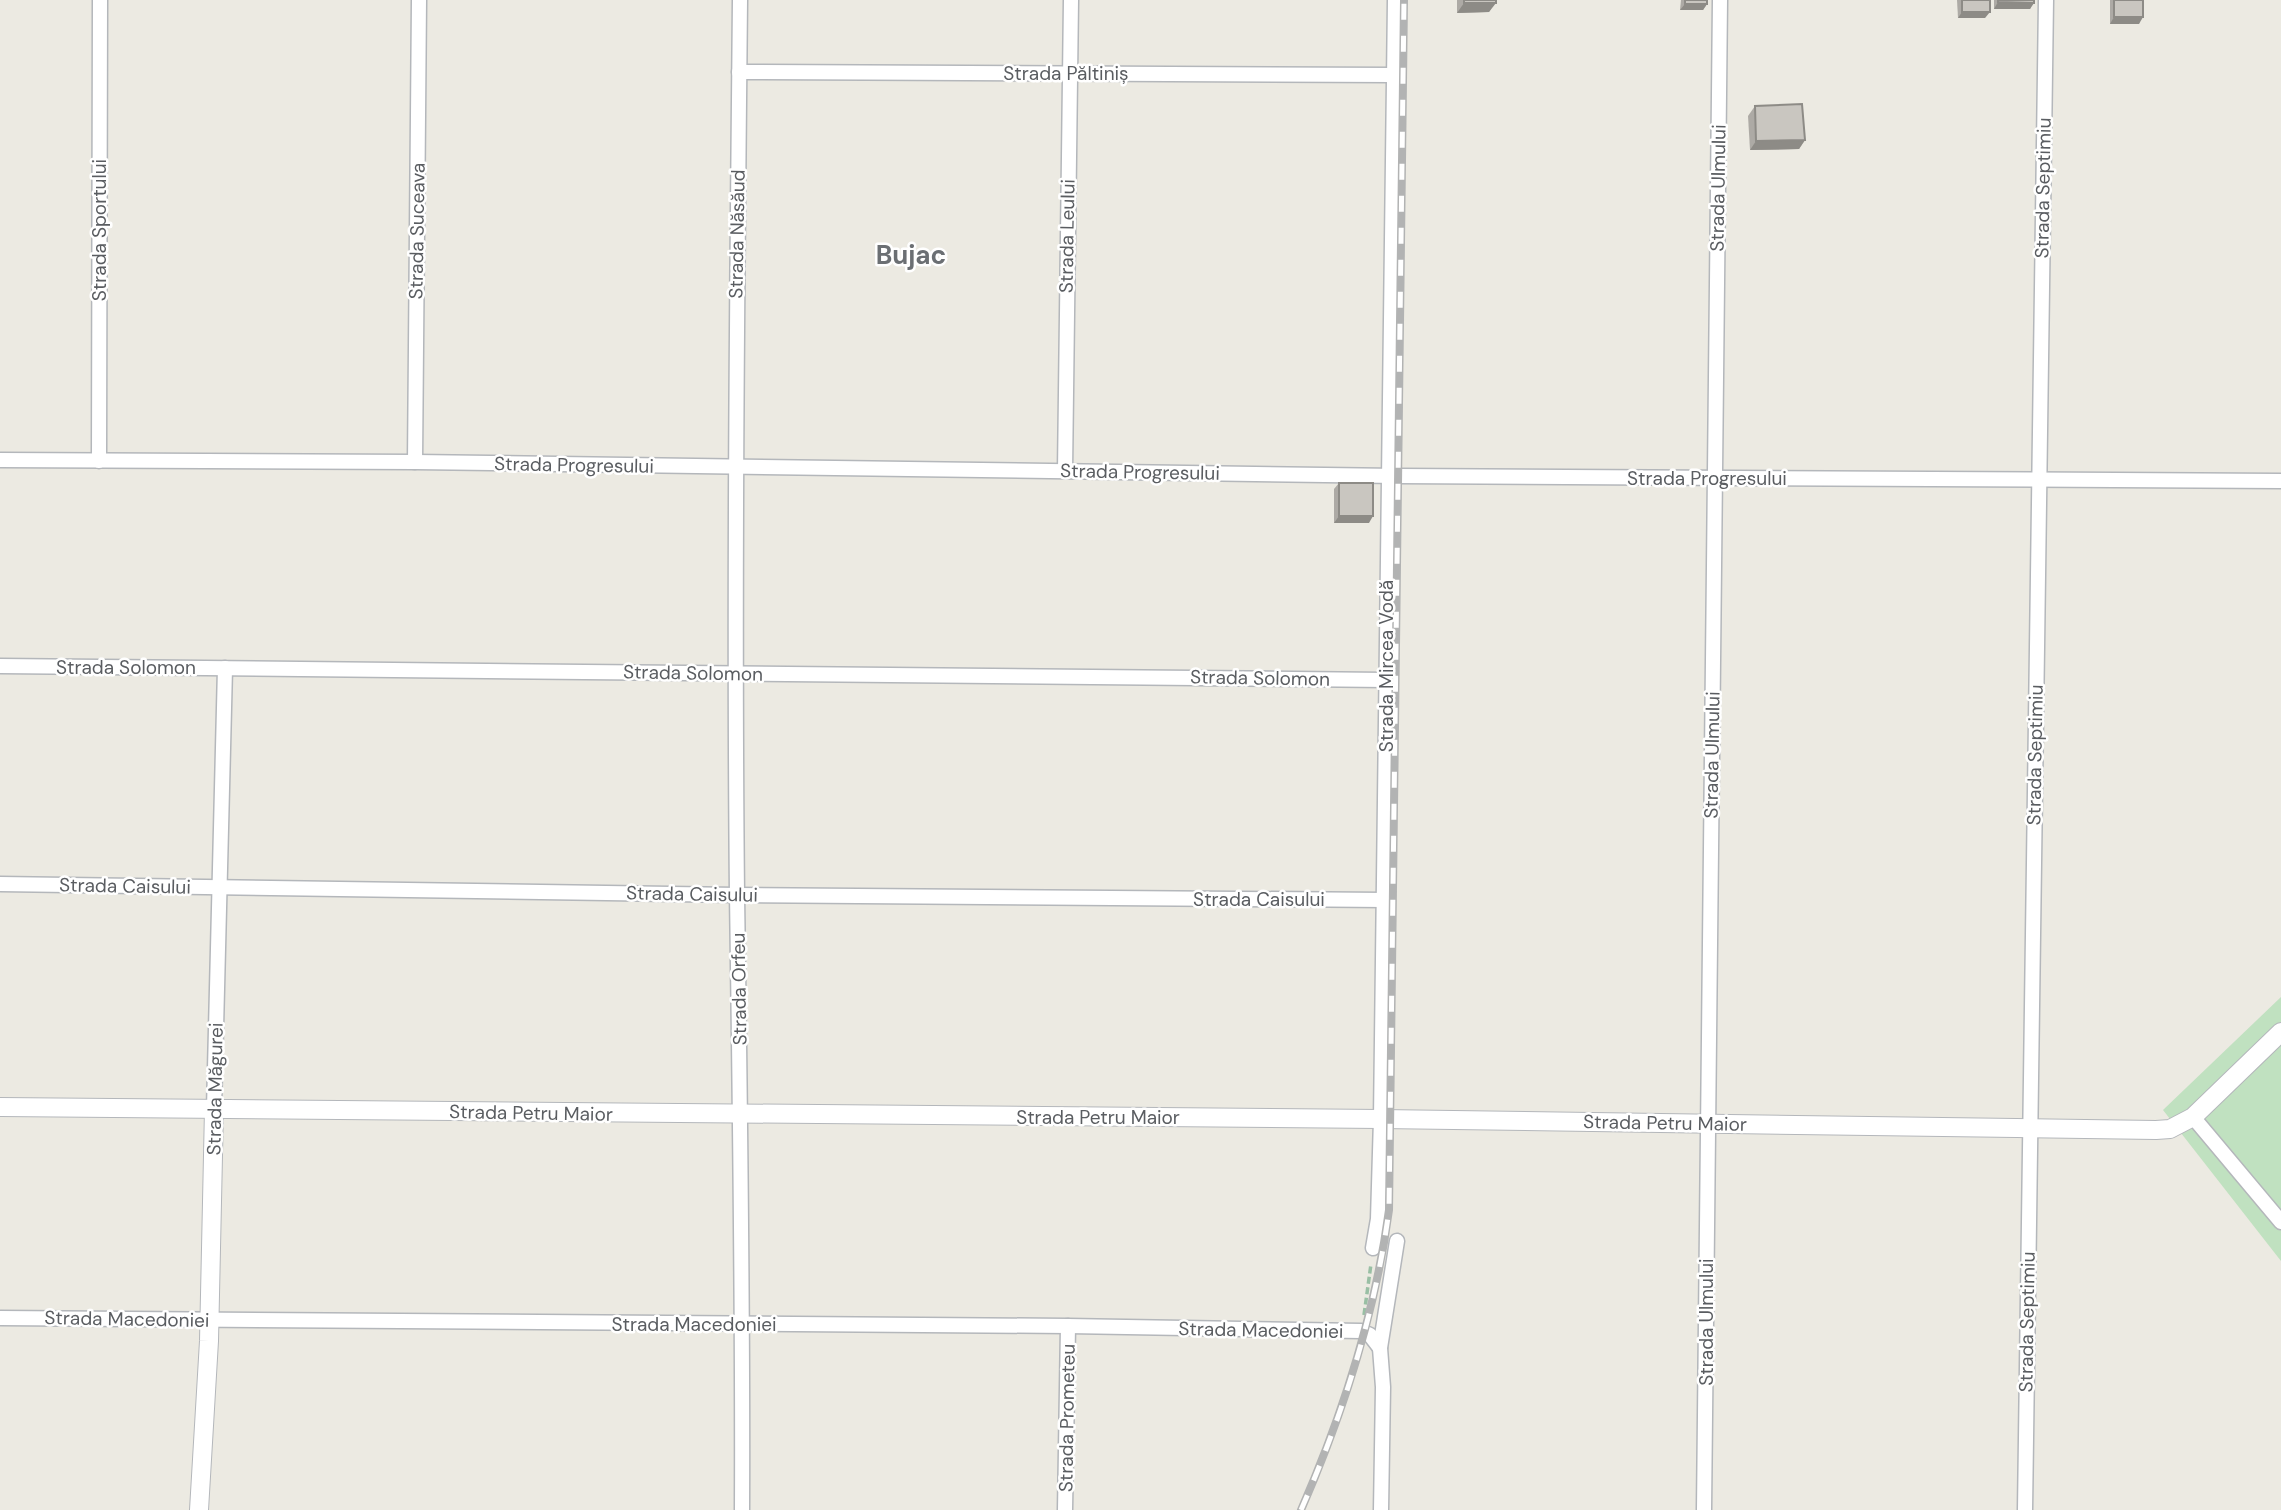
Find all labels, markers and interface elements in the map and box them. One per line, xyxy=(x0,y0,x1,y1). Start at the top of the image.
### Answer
street label: Strada Păltiniș xyxy=(1003,61,1129,86)
street label: Strada Septimiu xyxy=(2029,117,2057,259)
street label: Strada Ulmului xyxy=(1704,124,1732,252)
street label: Strada Sportului xyxy=(87,159,112,301)
street label: Strada Suceava xyxy=(403,163,431,299)
street label: Strada Năsăud xyxy=(723,169,751,299)
street label: Strada Leului xyxy=(1054,179,1080,293)
district label: Bujac xyxy=(876,238,946,272)
street label: Strada Progresului xyxy=(494,451,654,479)
street label: Strada Progresului xyxy=(1060,458,1220,486)
street label: Strada Progresului xyxy=(1627,466,1787,491)
street label: Strada Mircea Vodă xyxy=(1374,580,1399,752)
street label: Strada Solomon xyxy=(56,655,196,680)
street label: Strada Solomon xyxy=(623,659,763,687)
street label: Strada Solomon xyxy=(1190,664,1330,692)
street label: Strada Septimiu xyxy=(2021,684,2049,826)
street label: Strada Ulmului xyxy=(1698,691,1726,819)
street label: Strada Caisului xyxy=(59,872,191,900)
street label: Strada Caisului xyxy=(626,880,758,908)
street label: Strada Caisului xyxy=(1193,887,1325,912)
street label: Strada Orfeu xyxy=(726,932,752,1046)
street label: Strada Măgurei xyxy=(201,1022,229,1156)
street label: Strada Petru Maior xyxy=(449,1099,613,1127)
street label: Strada Petru Maior xyxy=(1016,1105,1180,1130)
street label: Strada Petru Maior xyxy=(1583,1109,1747,1137)
street label: Strada Septimiu xyxy=(2013,1251,2041,1393)
street label: Strada Ulmului xyxy=(1694,1258,1719,1386)
street label: Strada Macedoniei xyxy=(44,1305,210,1333)
street label: Strada Macedoniei xyxy=(611,1312,777,1337)
street label: Strada Macedoniei xyxy=(1178,1316,1344,1344)
street label: Strada Prometeu xyxy=(1053,1344,1081,1492)

